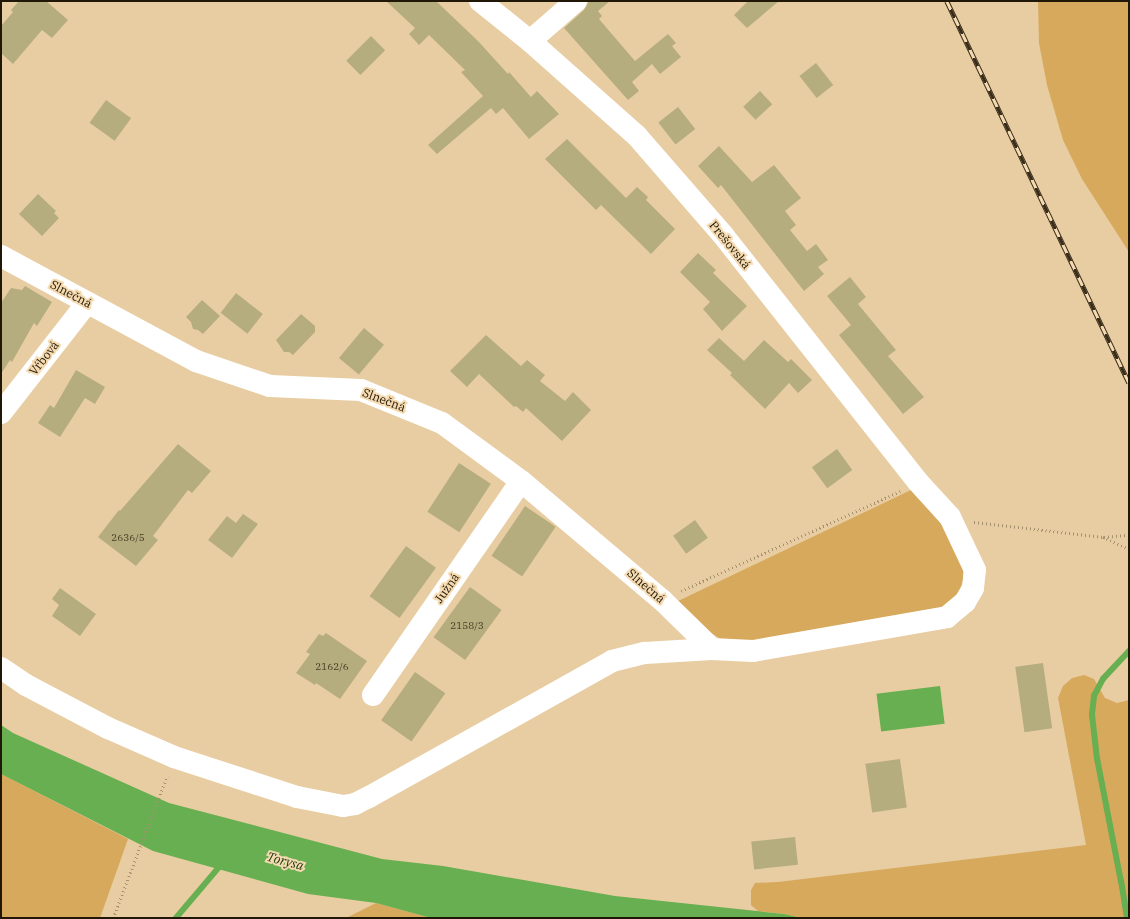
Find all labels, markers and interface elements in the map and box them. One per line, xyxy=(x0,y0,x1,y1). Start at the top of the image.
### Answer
street label: Prešovská xyxy=(706,218,754,272)
street label: Slnečná xyxy=(48,277,94,311)
street label: Vŕbová xyxy=(26,338,62,378)
street label: Slnečná xyxy=(360,385,408,415)
house number: 2636/5 xyxy=(111,532,145,544)
street label: Slnečná xyxy=(624,566,668,606)
street label: Južná xyxy=(432,570,462,606)
house number: 2158/3 xyxy=(450,620,484,632)
house number: 2162/6 xyxy=(315,661,349,673)
water label: Torysa xyxy=(265,850,305,874)

